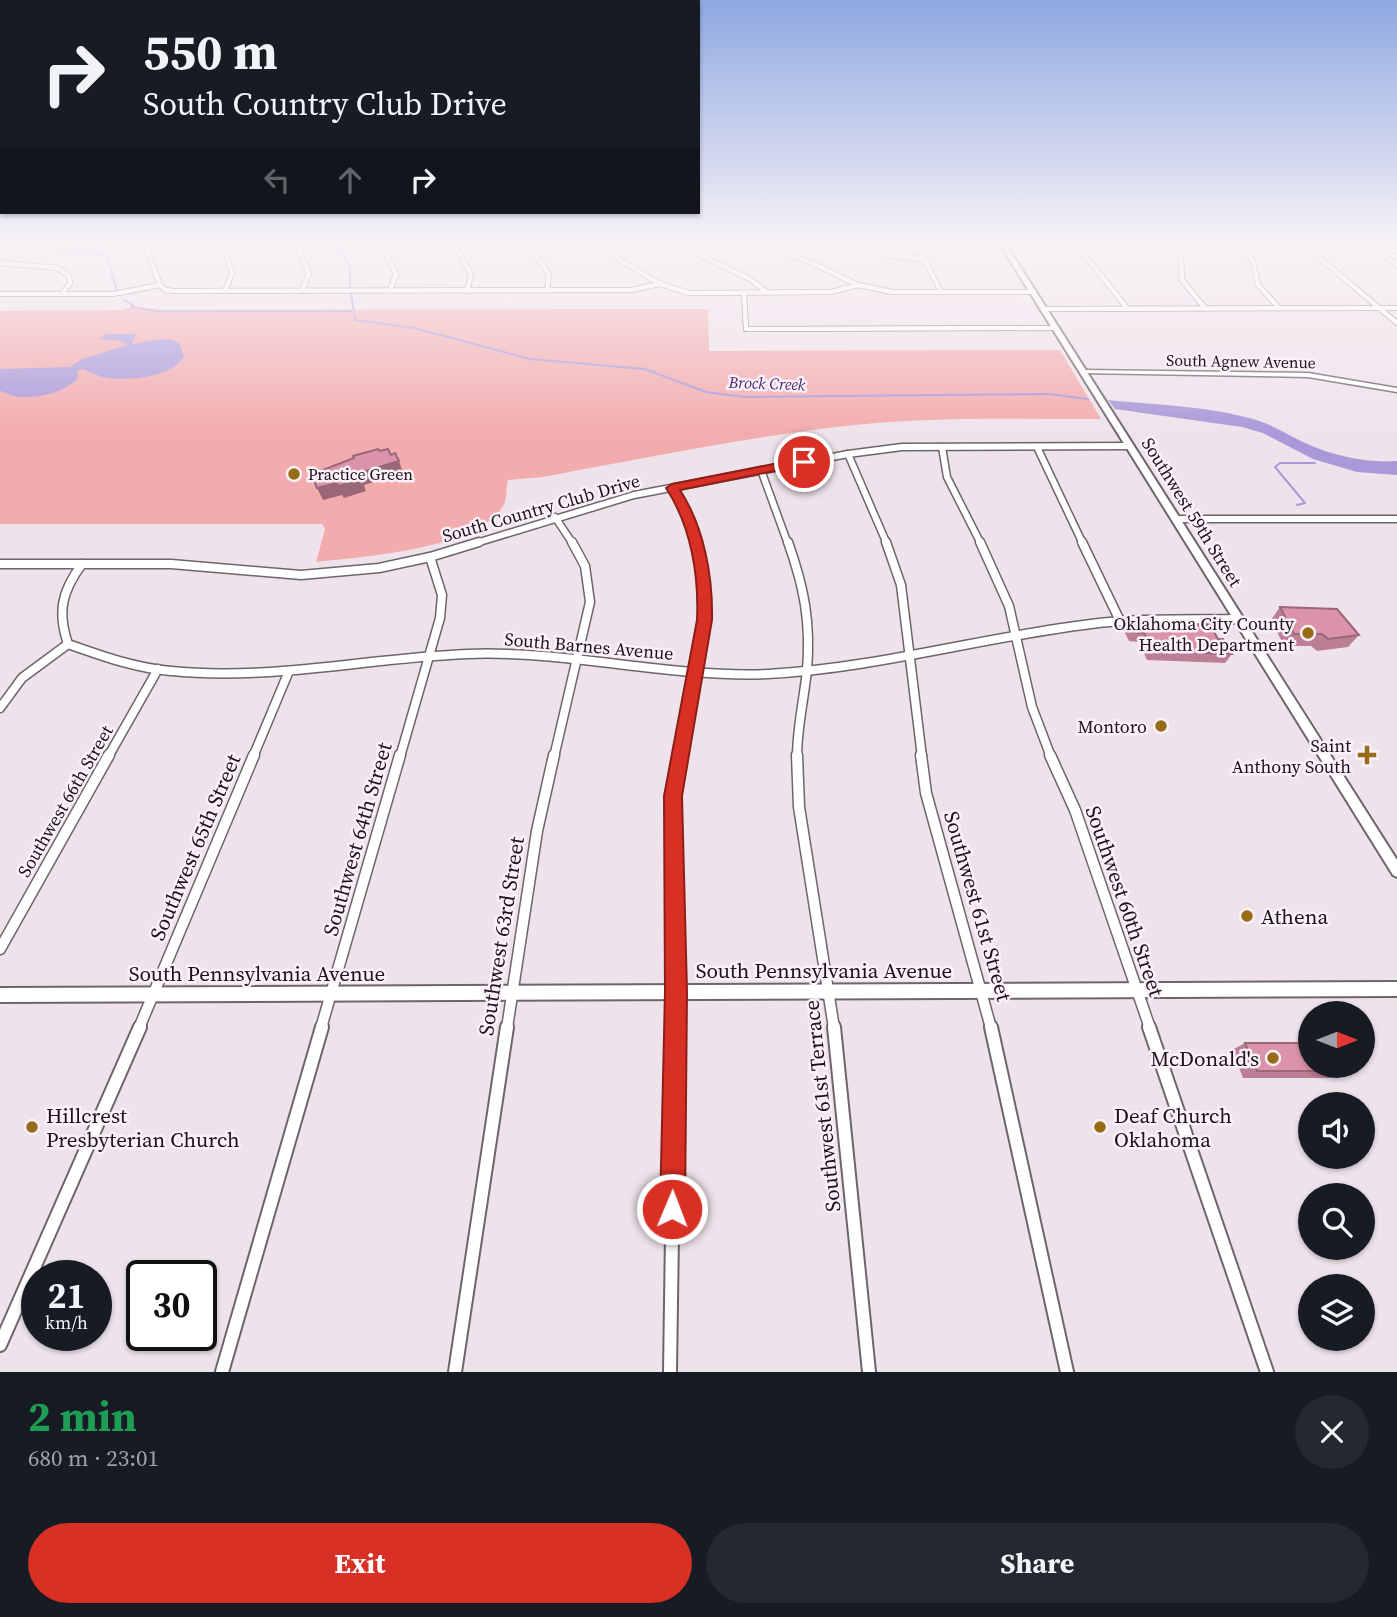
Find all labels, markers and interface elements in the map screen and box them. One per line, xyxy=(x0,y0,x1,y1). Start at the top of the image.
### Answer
text: 550 m xyxy=(143,18,278,85)
icon: right xyxy=(28,28,119,119)
text: South Country Club Drive xyxy=(143,82,507,126)
icon: left xyxy=(258,161,296,199)
icon: ahead xyxy=(331,161,369,199)
icon: right xyxy=(404,161,442,199)
street label: South Agnew Avenue xyxy=(1166,349,1316,373)
water label: Brock Creek xyxy=(727,371,806,395)
pin xyxy=(774,432,834,492)
street label: Southwest 59th Street xyxy=(1136,433,1248,591)
icon: arrive xyxy=(785,443,823,481)
place label: Practice Green xyxy=(308,463,413,485)
marker: Practice Green xyxy=(286,466,302,482)
street label: South Country Club Drive xyxy=(439,468,643,548)
place label: Oklahoma City County Health Department xyxy=(1113,611,1295,657)
marker: Oklahoma City County Health Department xyxy=(1300,625,1316,641)
street label: South Barnes Avenue xyxy=(503,626,675,666)
place label: Montoro xyxy=(1077,714,1147,739)
marker: Montoro xyxy=(1153,718,1169,734)
street label: Southwest 66th Street xyxy=(11,720,119,881)
place label: Saint Anthony South xyxy=(1232,733,1351,779)
street label: Southwest 64th Street xyxy=(316,739,399,939)
marker: Saint Anthony South xyxy=(1357,745,1377,765)
street label: Southwest 65th Street xyxy=(143,749,247,945)
street label: Southwest 60th Street xyxy=(1079,802,1171,1000)
street label: Southwest 61st Street xyxy=(937,808,1019,1005)
street label: Southwest 63rd Street xyxy=(471,834,531,1038)
place label: Athena xyxy=(1261,902,1328,931)
marker: Athena xyxy=(1239,908,1255,924)
street label: South Pennsylvania Avenue xyxy=(696,956,952,985)
street label: South Pennsylvania Avenue xyxy=(129,959,385,988)
street label: Southwest 61st Terrace xyxy=(796,999,848,1213)
north arrow xyxy=(1298,1001,1376,1078)
map controls xyxy=(1298,1001,1375,1351)
place label: McDonald's xyxy=(1151,1044,1259,1073)
marker: McDonald's xyxy=(1265,1050,1281,1066)
button: sound xyxy=(1298,1092,1375,1169)
place label: Hillcrest Presbyterian Church xyxy=(46,1101,240,1154)
place label: Deaf Church Oklahoma xyxy=(1114,1101,1232,1154)
marker: Hillcrest Presbyterian Church xyxy=(24,1119,40,1135)
marker: Deaf Church Oklahoma xyxy=(1092,1119,1108,1135)
position arrow xyxy=(635,1172,709,1246)
button: search xyxy=(1298,1183,1375,1260)
speed limit sign: 30 xyxy=(126,1260,217,1351)
text: 21 xyxy=(48,1272,85,1320)
button: layers xyxy=(1298,1274,1375,1351)
text: km/h xyxy=(45,1310,88,1335)
text: 2 min xyxy=(28,1387,137,1445)
button: close xyxy=(1295,1395,1369,1469)
text: 680 m · 23:01 xyxy=(28,1442,159,1474)
button: Exit xyxy=(28,1523,692,1603)
button: Share xyxy=(706,1523,1369,1603)

